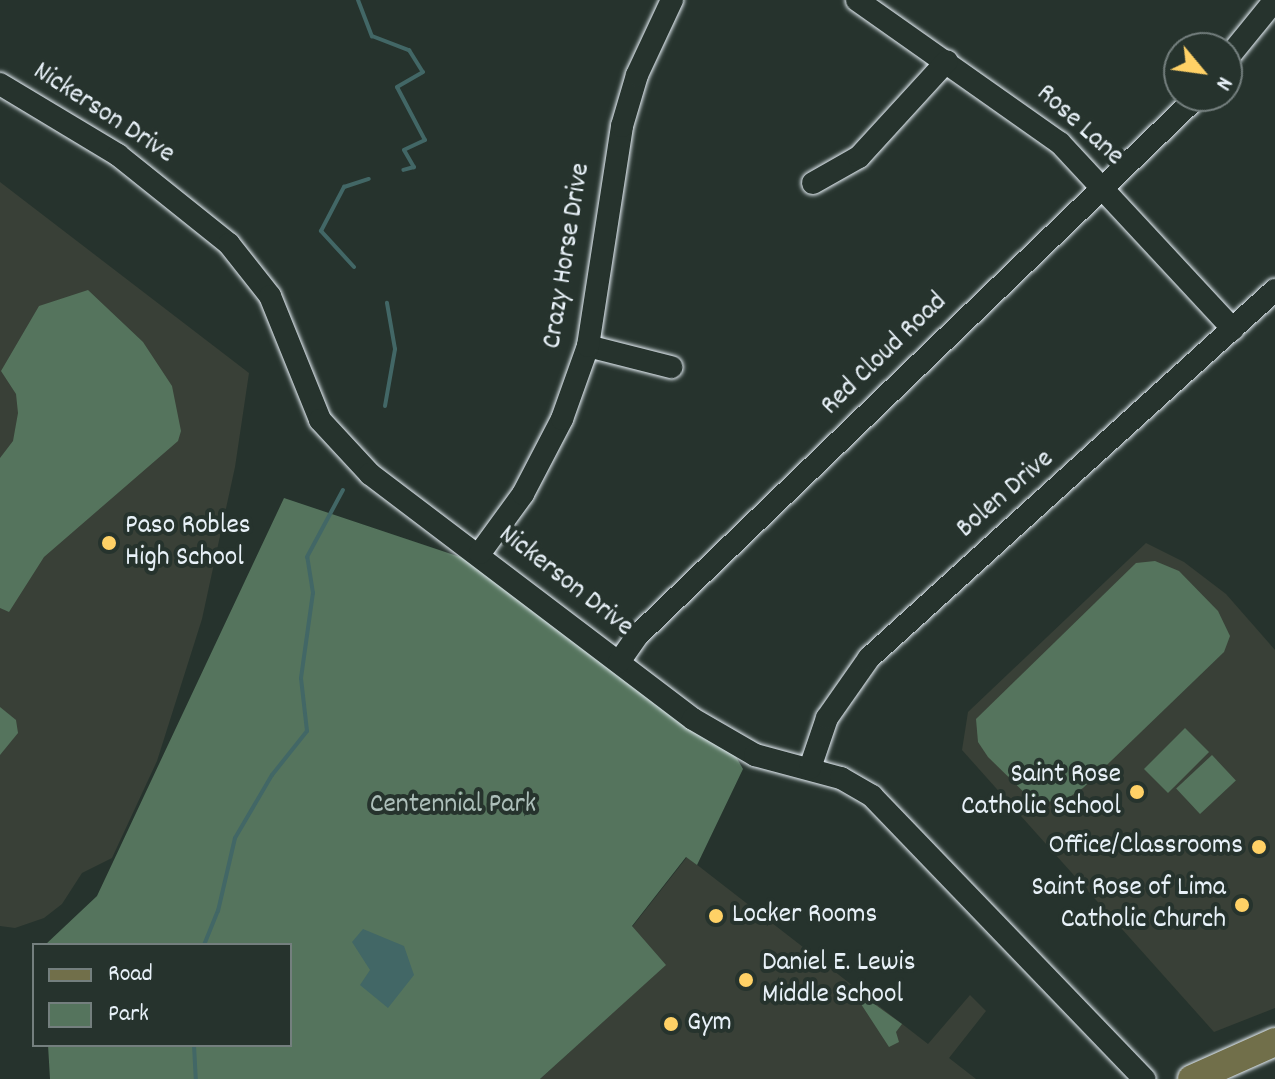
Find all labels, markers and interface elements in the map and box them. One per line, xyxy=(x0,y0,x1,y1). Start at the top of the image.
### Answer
north arrow xyxy=(1163,32,1243,112)
street label: Nickerson Drive xyxy=(26,56,180,172)
text: N xyxy=(1206,71,1239,95)
street label: Rose Lane xyxy=(1028,78,1130,174)
street label: Crazy Horse Drive xyxy=(537,161,599,351)
street label: Red Cloud Road xyxy=(815,286,955,424)
street label: Bolen Drive xyxy=(950,444,1062,546)
place label: Paso Robles High School xyxy=(125,510,250,576)
street label: Nickerson Drive xyxy=(491,519,639,645)
marker: Paso Robles High School xyxy=(100,534,118,552)
place label: Saint Rose Catholic School xyxy=(961,759,1121,825)
marker: Saint Rose Catholic School xyxy=(1128,783,1146,801)
park label: Centennial Park xyxy=(370,789,536,823)
place label: Office/Classrooms xyxy=(1049,830,1243,864)
marker: Office/Classrooms xyxy=(1250,838,1268,856)
place label: Saint Rose of Lima Catholic Church xyxy=(1031,872,1226,938)
marker: Saint Rose of Lima Catholic Church xyxy=(1233,896,1251,914)
place label: Locker Rooms xyxy=(732,899,877,933)
marker: Locker Rooms xyxy=(707,907,725,925)
legend xyxy=(32,943,292,1047)
place label: Daniel E. Lewis Middle School xyxy=(762,947,916,1013)
text: Road xyxy=(108,958,153,992)
marker: Daniel E. Lewis Middle School xyxy=(737,971,755,989)
text: Park xyxy=(108,998,149,1032)
place label: Gym xyxy=(687,1007,732,1041)
marker: Gym xyxy=(662,1015,680,1033)

